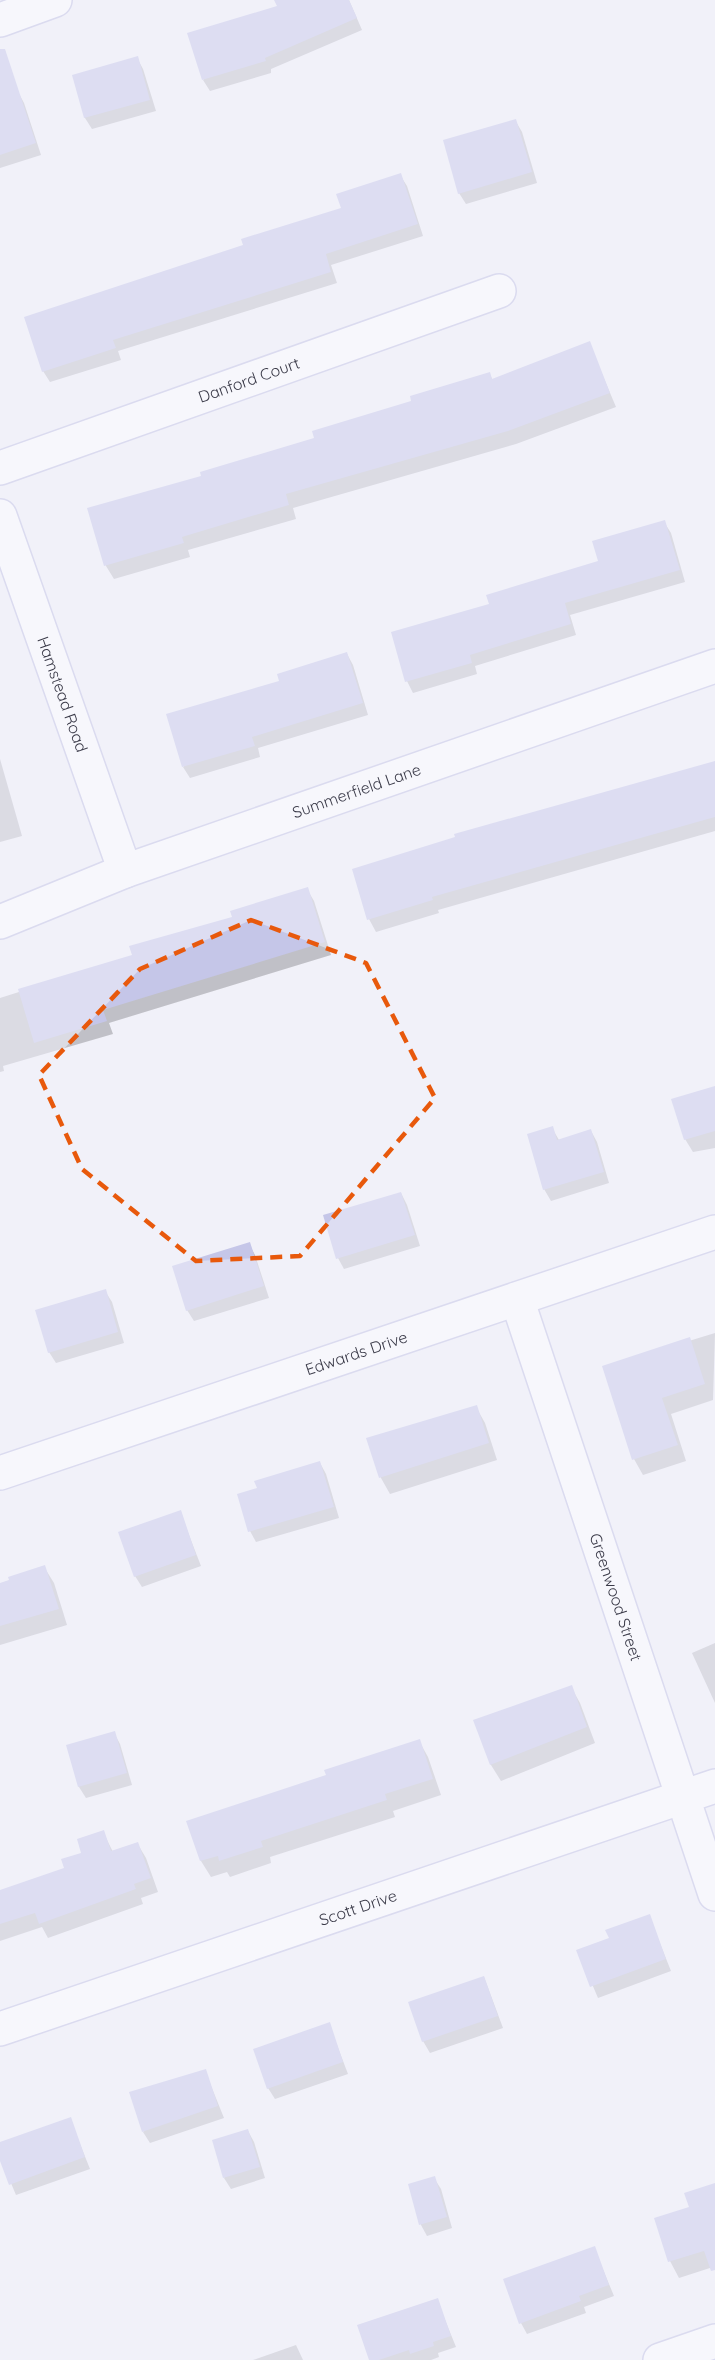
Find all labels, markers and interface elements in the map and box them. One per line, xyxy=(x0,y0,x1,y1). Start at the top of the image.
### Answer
street label: Danford Court xyxy=(195,353,302,407)
street label: Hamstead Road xyxy=(33,634,92,755)
street label: Summerfield Lane xyxy=(289,759,423,822)
street label: Edwards Drive xyxy=(303,1326,410,1379)
street label: Greenwood Street xyxy=(586,1530,647,1663)
street label: Scott Drive xyxy=(316,1885,399,1930)

